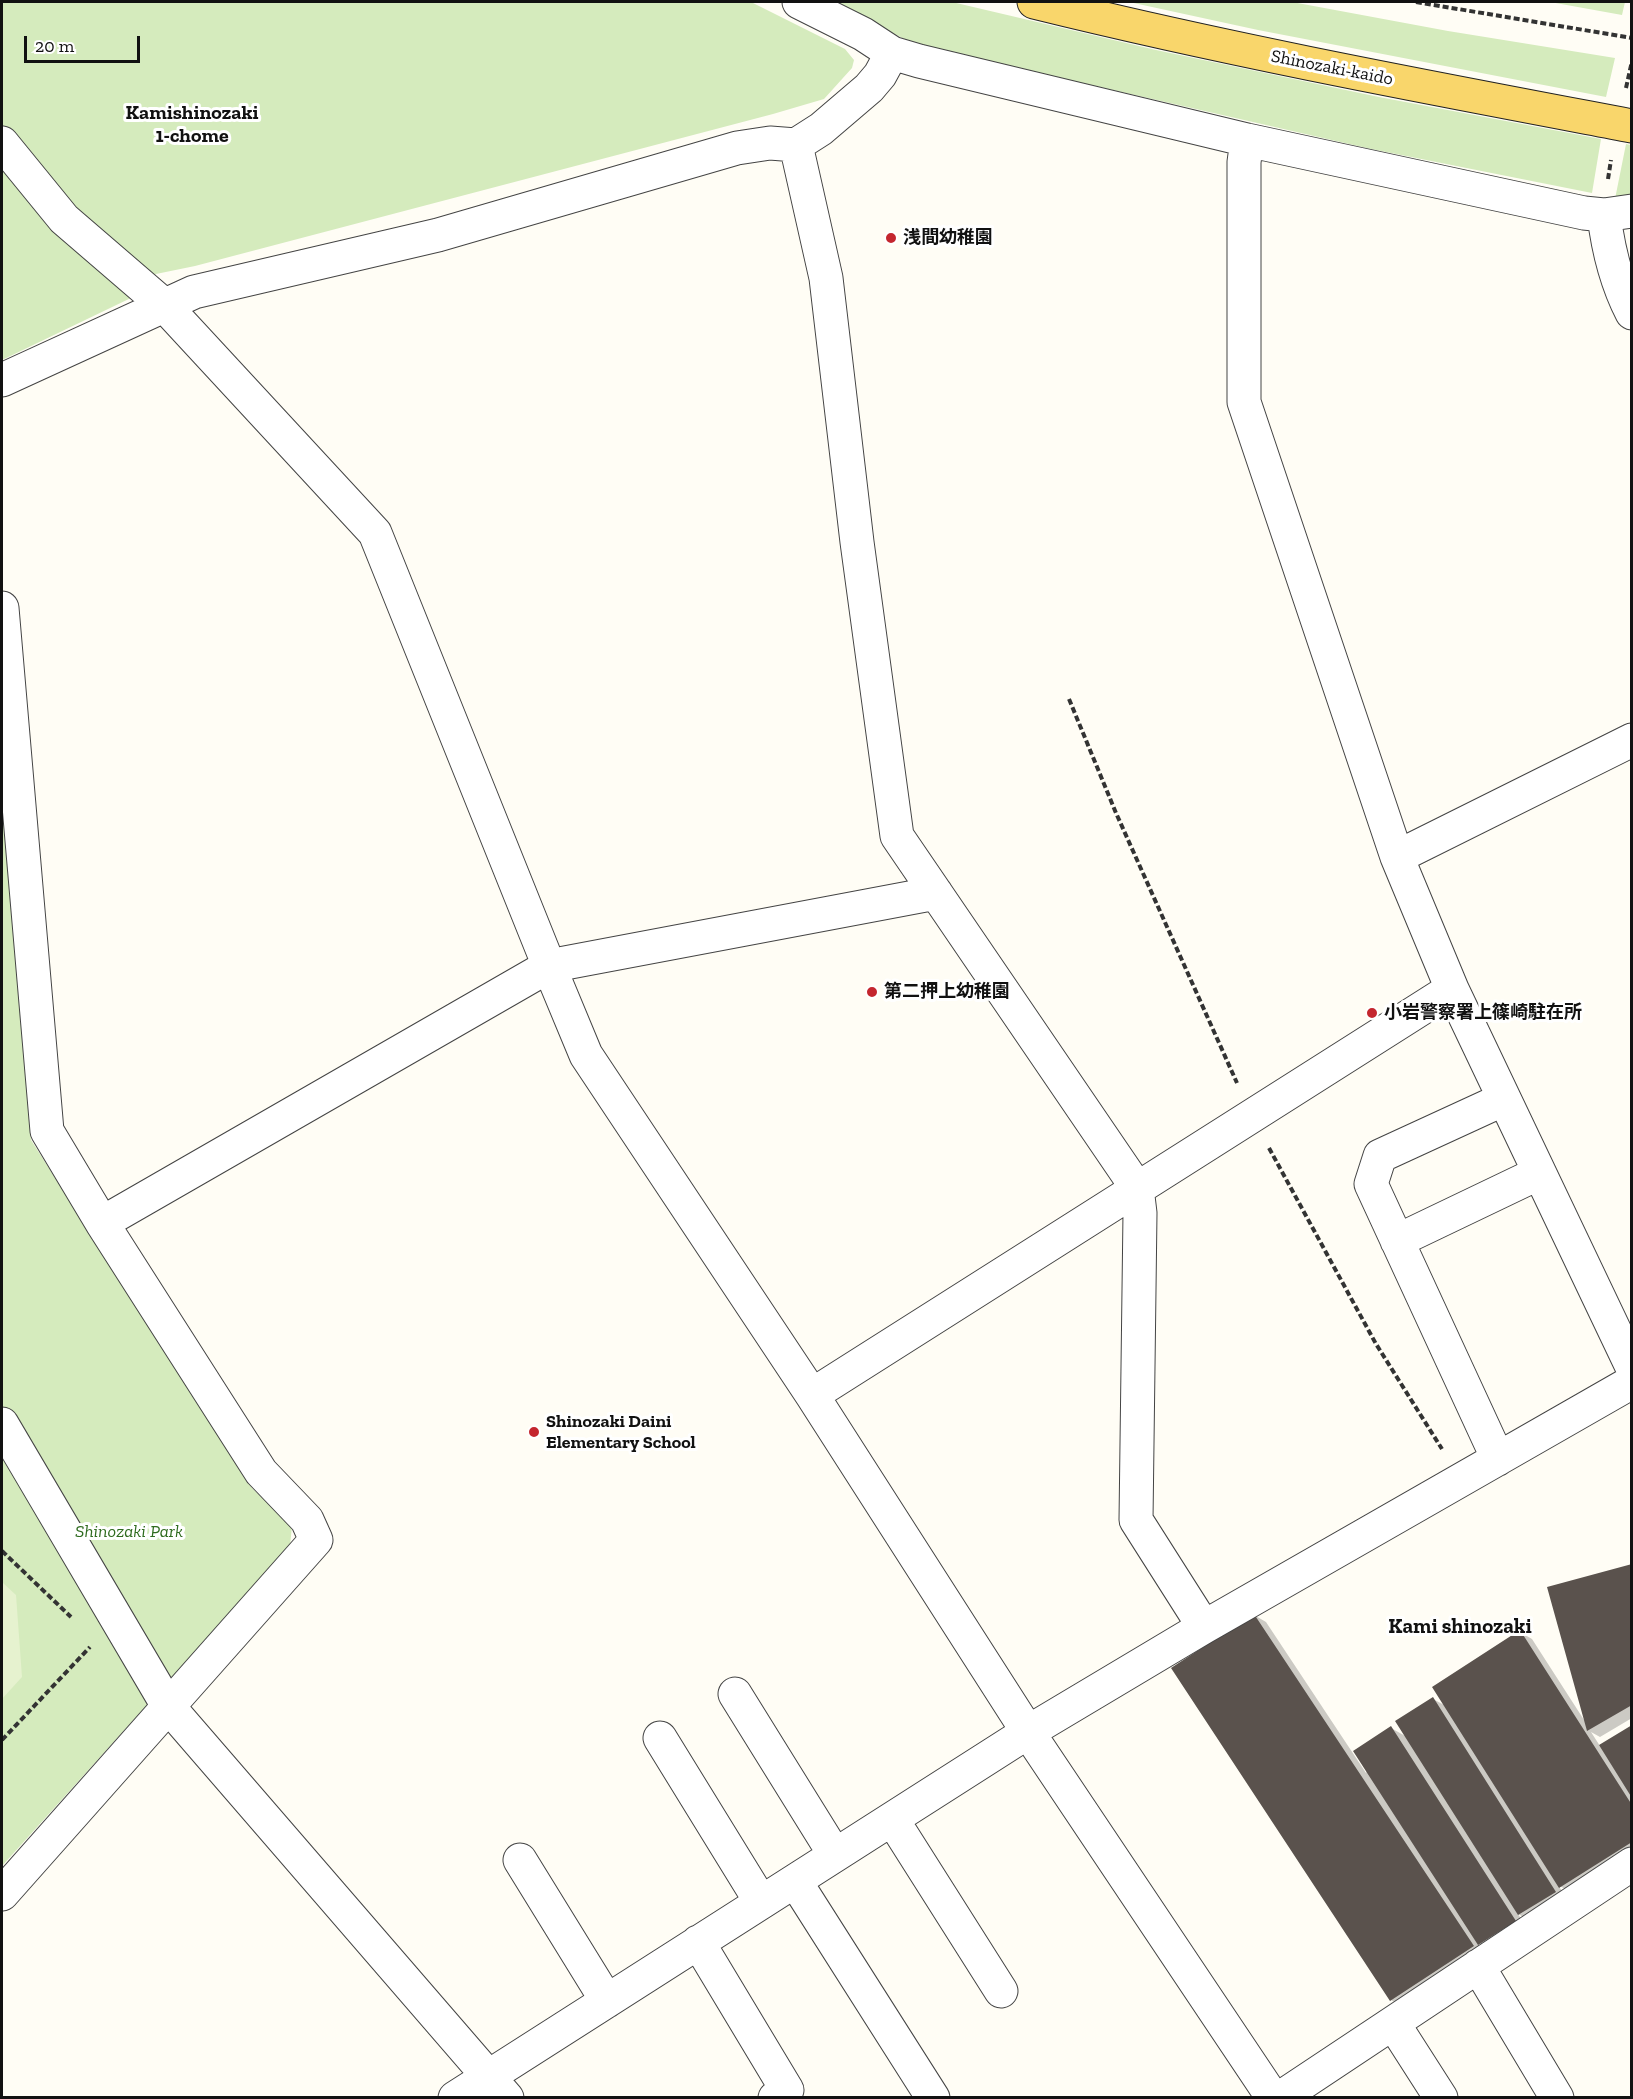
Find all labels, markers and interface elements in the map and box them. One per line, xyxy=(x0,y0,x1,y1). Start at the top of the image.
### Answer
scale bar xyxy=(27,24,142,62)
text: 20 m xyxy=(35,35,74,57)
street label: Shinozaki-kaido xyxy=(1269,46,1395,90)
district label: Kamishinozaki 1-chome xyxy=(126,101,258,148)
place label: 浅間幼稚園 xyxy=(903,227,993,249)
marker: 浅間幼稚園 xyxy=(884,231,898,245)
place label: 第二押上幼稚園 xyxy=(884,981,1010,1003)
marker: 第二押上幼稚園 xyxy=(865,985,879,999)
place label: 小岩警察署上篠崎駐在所 xyxy=(1384,1002,1582,1024)
marker: 小岩警察署上篠崎駐在所 xyxy=(1365,1006,1379,1020)
place label: Shinozaki Daini Elementary School xyxy=(546,1411,696,1454)
marker: Shinozaki Daini Elementary School xyxy=(527,1425,541,1439)
park label: Shinozaki Park xyxy=(75,1521,183,1543)
district label: Kami shinozaki xyxy=(1388,1614,1532,1640)

